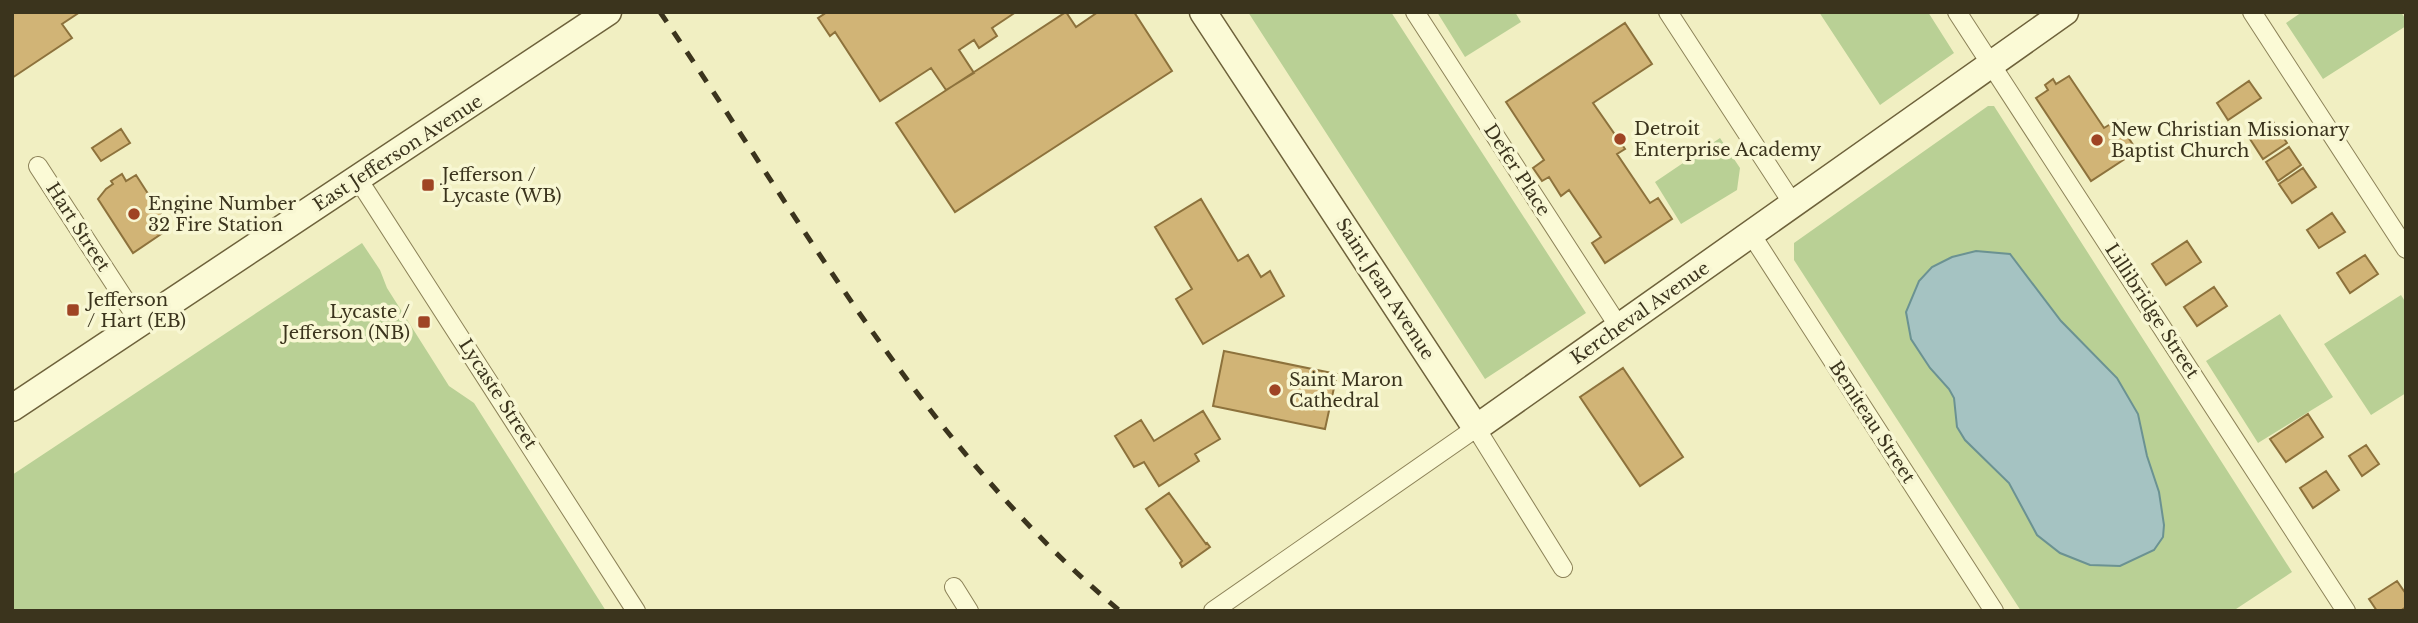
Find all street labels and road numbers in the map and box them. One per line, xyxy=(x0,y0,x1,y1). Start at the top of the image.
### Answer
street label: East Jefferson Avenue xyxy=(309,90,487,216)
street label: Defer Place xyxy=(1479,120,1555,220)
street label: Hart Street xyxy=(41,179,115,276)
street label: Saint Jean Avenue xyxy=(1331,214,1439,364)
street label: Lillibridge Street xyxy=(2100,240,2204,383)
street label: Kercheval Avenue xyxy=(1566,257,1714,369)
street label: Lycaste Street xyxy=(454,335,542,453)
street label: Beniteau Street xyxy=(1824,357,1920,487)

